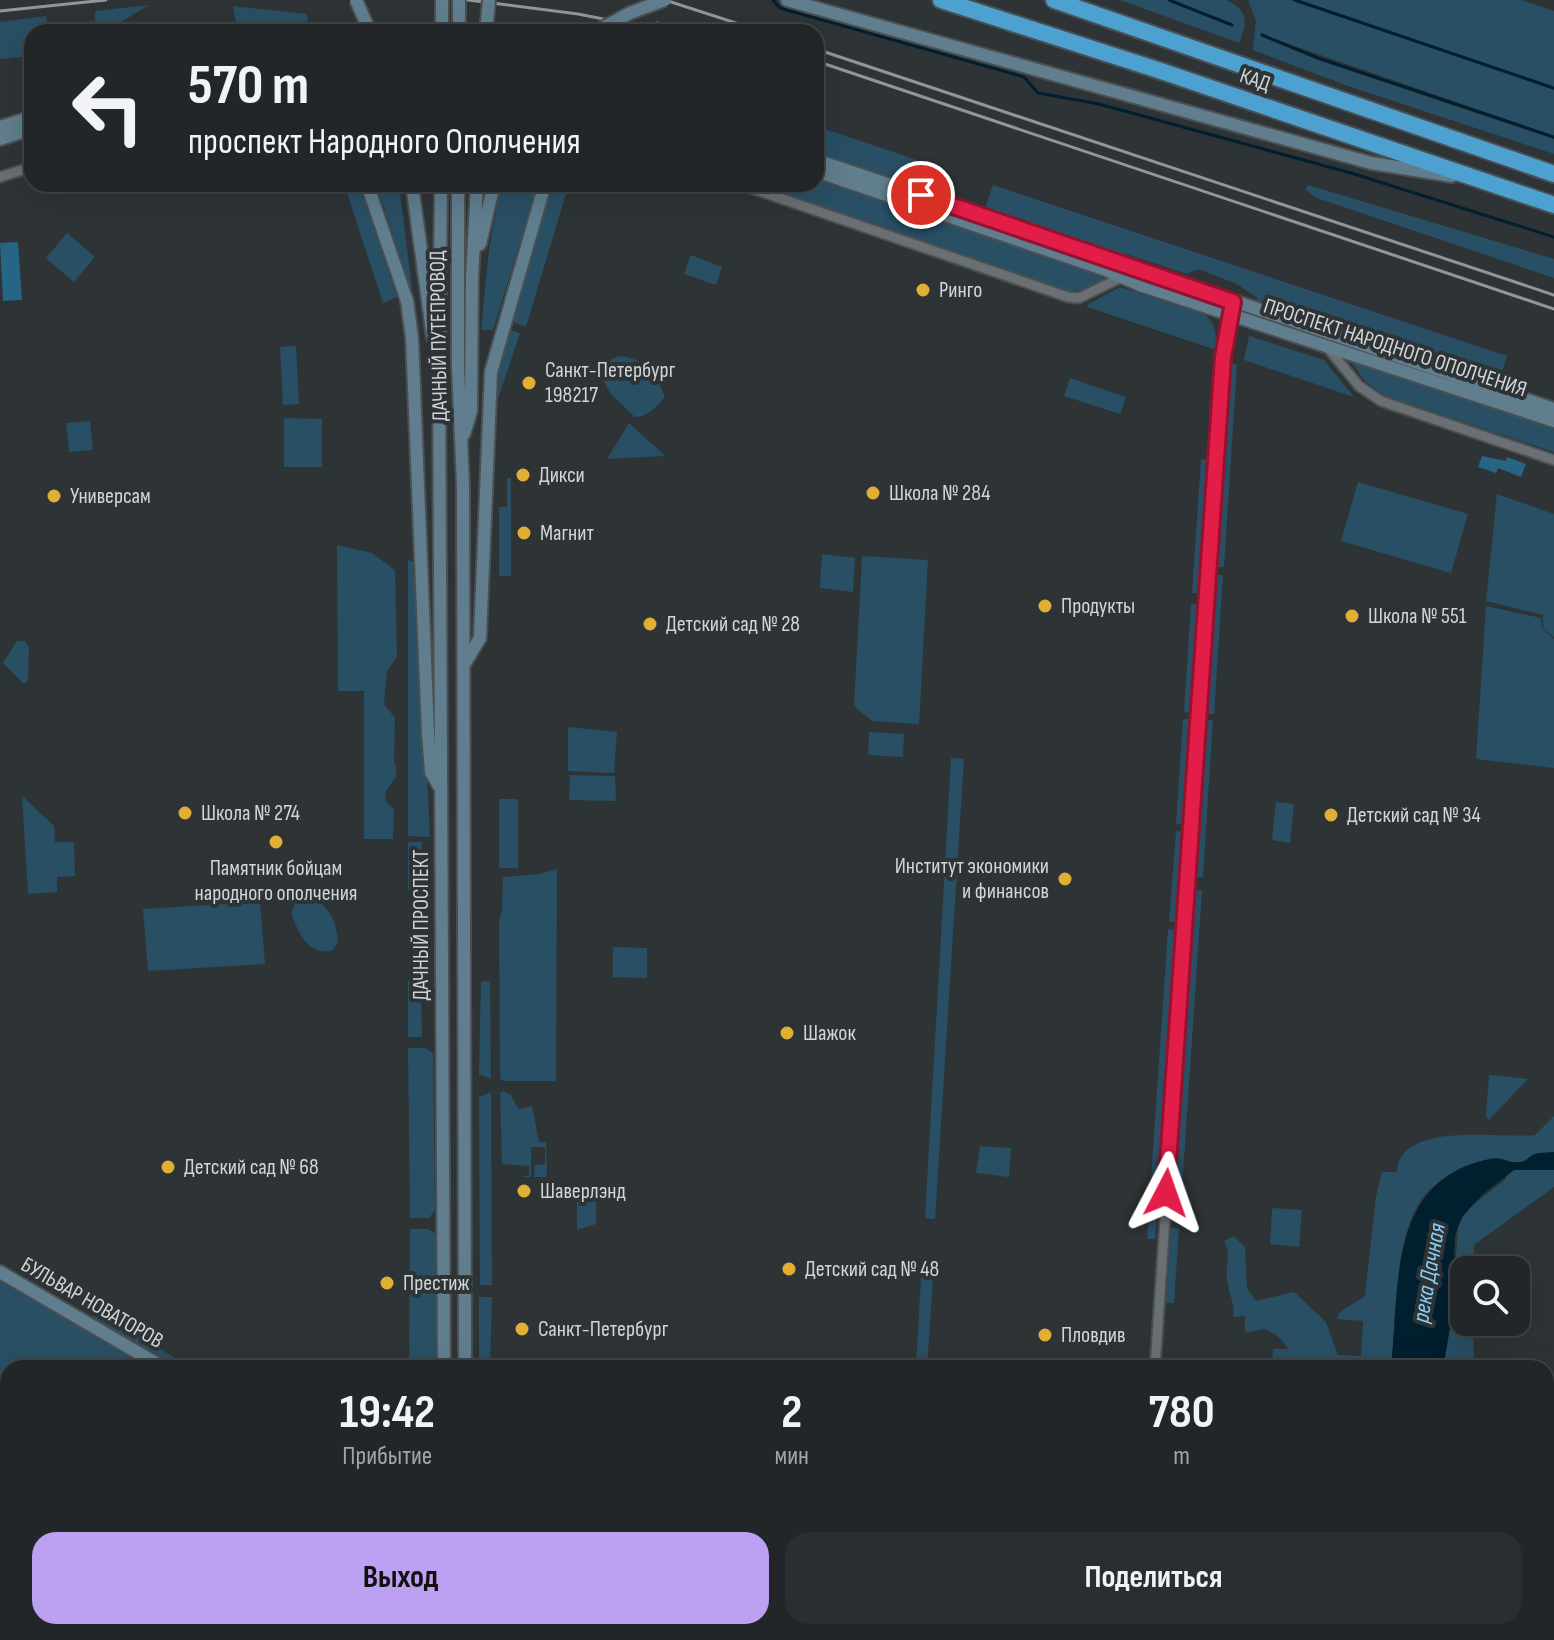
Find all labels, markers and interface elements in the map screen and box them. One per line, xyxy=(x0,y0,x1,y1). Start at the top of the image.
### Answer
text: 570 m xyxy=(188,53,309,120)
icon: left xyxy=(56,56,160,160)
street label: КАД xyxy=(1236,62,1274,98)
text: проспект Народного Ополчения xyxy=(188,121,581,164)
pin xyxy=(887,161,955,229)
icon: arrive xyxy=(899,173,943,217)
street label: ДАЧНЫЙ ПУТЕПРОВОД xyxy=(424,250,454,422)
place label: Ринго xyxy=(939,277,982,304)
marker: Ринго xyxy=(914,281,932,299)
street label: ПРОСПЕКТ НАРОДНОГО ОПОЛЧЕНИЯ xyxy=(1260,293,1530,403)
place label: Санкт-Петербург 198217 xyxy=(545,357,676,409)
marker: Санкт-Петербург 198217 xyxy=(520,374,538,392)
place label: Дикси xyxy=(539,462,585,489)
marker: Дикси xyxy=(514,466,532,484)
place label: Школа № 284 xyxy=(889,480,990,507)
place label: Универсам xyxy=(70,483,151,510)
marker: Школа № 284 xyxy=(864,484,882,502)
marker: Универсам xyxy=(45,487,63,505)
place label: Магнит xyxy=(540,520,594,547)
marker: Магнит xyxy=(515,524,533,542)
place label: Продукты xyxy=(1061,593,1135,620)
marker: Продукты xyxy=(1036,597,1054,615)
place label: Школа № 551 xyxy=(1368,603,1467,630)
marker: Школа № 551 xyxy=(1343,607,1361,625)
place label: Детский сад № 28 xyxy=(666,611,800,638)
marker: Детский сад № 28 xyxy=(641,615,659,633)
place label: Школа № 274 xyxy=(201,800,300,827)
place label: Детский сад № 34 xyxy=(1347,802,1481,829)
marker: Школа № 274 xyxy=(176,804,194,822)
marker: Детский сад № 34 xyxy=(1322,806,1340,824)
marker: Памятник бойцам народного ополчения xyxy=(267,833,285,851)
street label: ДАЧНЫЙ ПРОСПЕКТ xyxy=(408,849,435,1001)
place label: Институт экономики и финансов xyxy=(895,853,1049,905)
place label: Памятник бойцам народного ополчения xyxy=(195,855,358,907)
marker: Институт экономики и финансов xyxy=(1056,870,1074,888)
place label: Шажок xyxy=(803,1020,856,1047)
marker: Шажок xyxy=(778,1024,796,1042)
position arrow xyxy=(1124,1151,1208,1235)
place label: Детский сад № 68 xyxy=(184,1154,319,1181)
marker: Детский сад № 68 xyxy=(159,1158,177,1176)
place label: Шаверлэнд xyxy=(540,1178,626,1205)
marker: Шаверлэнд xyxy=(515,1182,533,1200)
water label: река Дачная xyxy=(1406,1220,1452,1326)
street label: БУЛЬВАР НОВАТОРОВ xyxy=(16,1251,168,1355)
place label: Детский сад № 48 xyxy=(805,1256,939,1283)
map controls xyxy=(1450,1256,1530,1336)
button: search xyxy=(1450,1256,1530,1336)
marker: Детский сад № 48 xyxy=(780,1260,798,1278)
place label: Престиж xyxy=(403,1270,470,1297)
marker: Престиж xyxy=(378,1274,396,1292)
place label: Санкт-Петербург xyxy=(538,1316,669,1343)
marker: Санкт-Петербург xyxy=(513,1320,531,1338)
place label: Пловдив xyxy=(1061,1322,1125,1349)
marker: Пловдив xyxy=(1036,1326,1054,1344)
text: 19:42 xyxy=(339,1384,435,1441)
text: 2 xyxy=(781,1384,802,1441)
text: 780 xyxy=(1148,1384,1215,1441)
text: Прибытие xyxy=(342,1441,432,1472)
text: мин xyxy=(775,1441,809,1472)
text: m xyxy=(1173,1441,1190,1472)
button: Выход xyxy=(32,1532,769,1624)
button: Поделиться xyxy=(785,1532,1522,1624)

